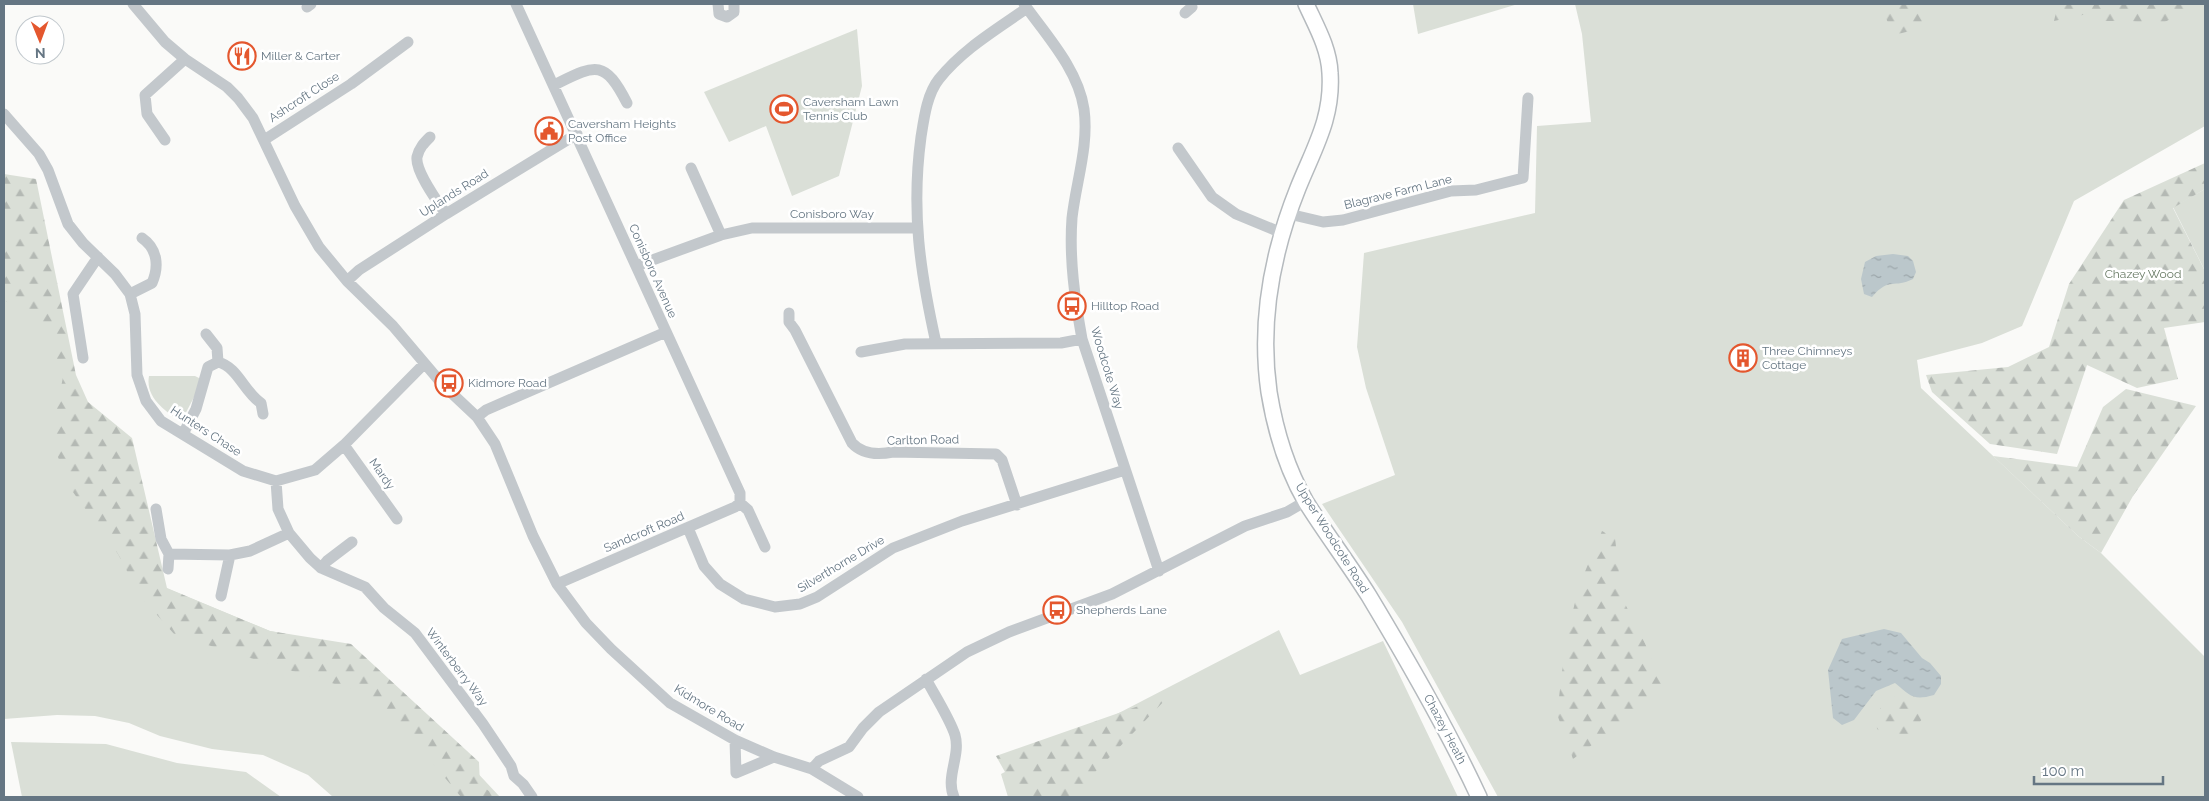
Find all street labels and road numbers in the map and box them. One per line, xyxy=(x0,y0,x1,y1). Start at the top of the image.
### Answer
street label: Ashcroft Close xyxy=(266,69,342,125)
street label: Uplands Road xyxy=(417,166,491,220)
street label: Blagrave Farm Lane xyxy=(1343,172,1453,212)
street label: Conisboro Way xyxy=(790,207,874,221)
street label: Conisboro Avenue xyxy=(626,222,680,320)
street label: Woodcote Way xyxy=(1088,325,1126,411)
street label: Hunters Chase xyxy=(168,403,244,459)
street label: Carlton Road xyxy=(887,432,959,448)
street label: Mardy xyxy=(366,456,398,493)
street label: Upper Woodcote Road xyxy=(1292,480,1372,596)
street label: Sandcroft Road xyxy=(602,509,686,555)
street label: Silverthorne Drive xyxy=(795,533,887,595)
street label: Winterberry Way xyxy=(423,625,491,709)
street label: Kidmore Road xyxy=(672,682,746,734)
street label: Chazey Heath xyxy=(1421,692,1469,766)

